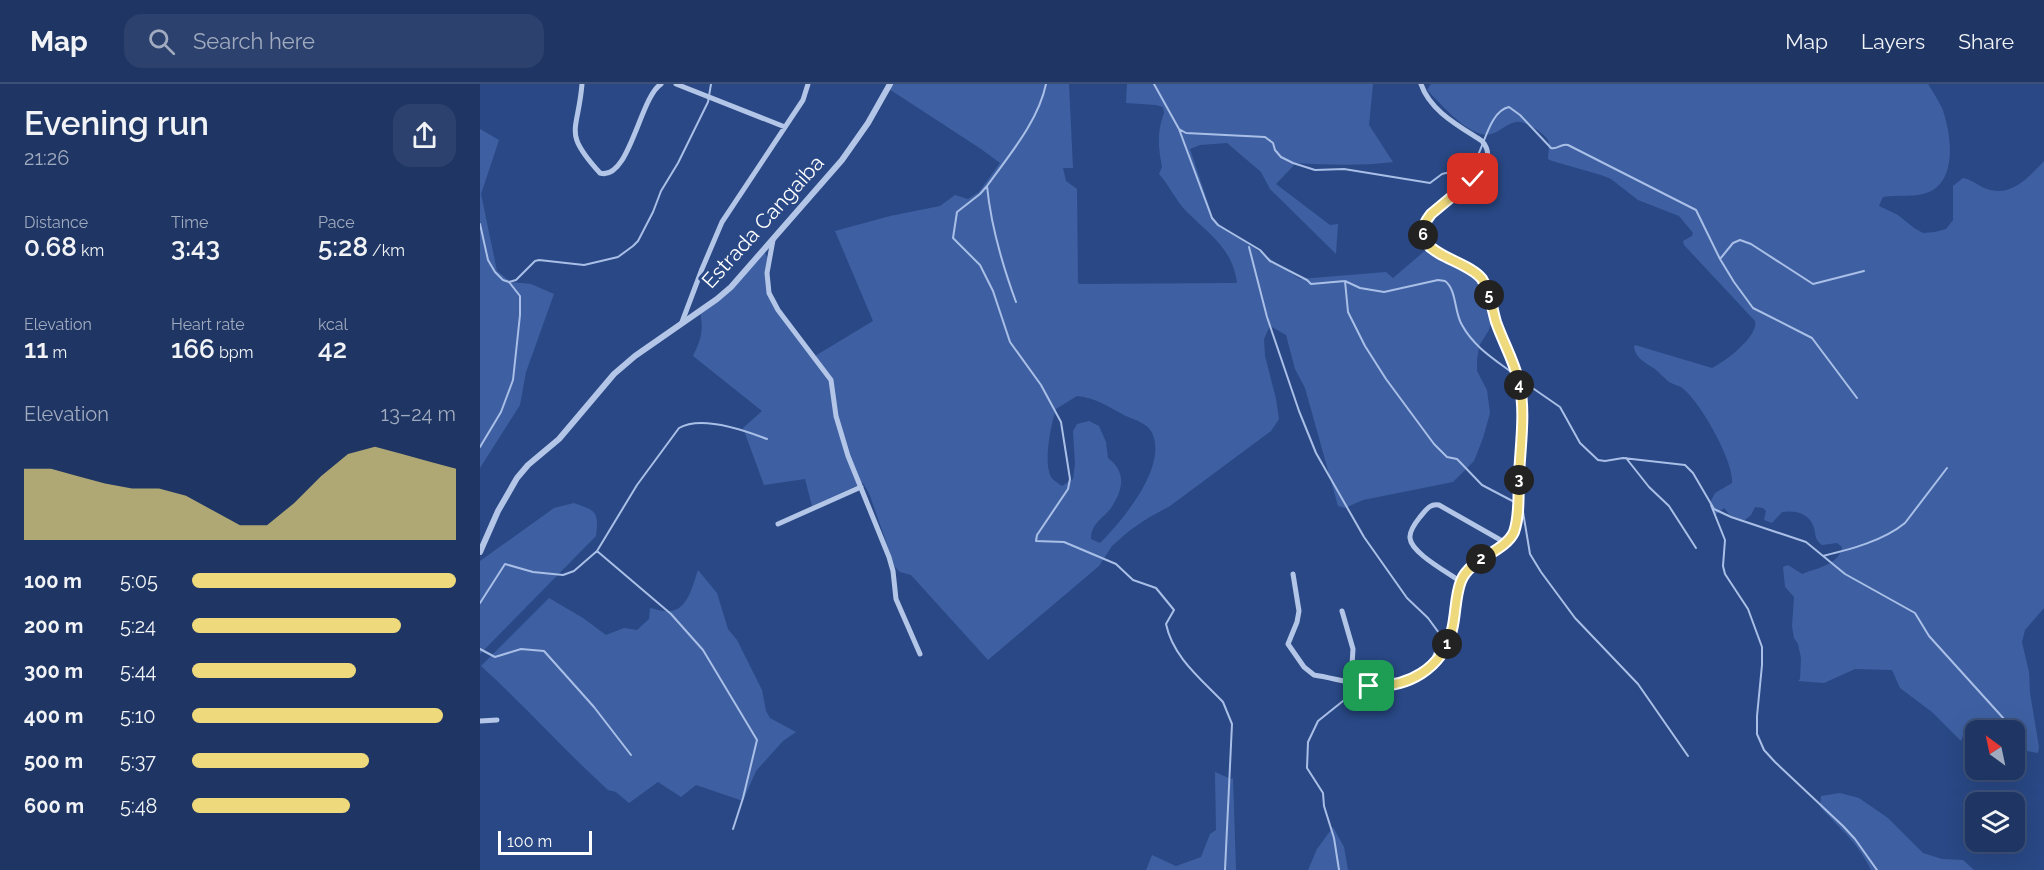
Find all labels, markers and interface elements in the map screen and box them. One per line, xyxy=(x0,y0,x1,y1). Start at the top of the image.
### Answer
search box xyxy=(124,14,544,68)
text: Map xyxy=(30,25,88,58)
icon: search xyxy=(145,25,178,58)
text: Search here xyxy=(193,28,315,54)
text: Map xyxy=(1785,29,1828,54)
text: Layers xyxy=(1861,29,1925,54)
text: Share xyxy=(1958,29,2014,54)
text: Evening run xyxy=(24,104,209,143)
button: share xyxy=(393,104,456,167)
text: 21:26 xyxy=(24,146,69,170)
street label: Estrada Cangaiba xyxy=(696,150,829,293)
pin xyxy=(1447,153,1498,204)
icon: check xyxy=(1456,162,1489,195)
text: Distance xyxy=(24,213,88,232)
text: Time xyxy=(171,213,208,232)
text: Pace xyxy=(318,213,355,232)
pin: 6 xyxy=(1408,220,1438,250)
text: 6 xyxy=(1418,225,1428,244)
text: 0.68 xyxy=(24,232,77,262)
text: 3:43 xyxy=(171,232,220,262)
text: 5:28 xyxy=(318,232,368,262)
text: km xyxy=(77,241,104,260)
text: /km xyxy=(368,241,405,260)
pin: 5 xyxy=(1474,280,1504,310)
text: 5 xyxy=(1485,285,1493,304)
text: Elevation xyxy=(24,315,92,334)
text: Heart rate xyxy=(171,315,245,334)
text: kcal xyxy=(318,315,348,334)
text: 11 xyxy=(24,334,49,364)
text: 166 xyxy=(171,334,215,364)
text: 42 xyxy=(318,334,347,364)
text: m xyxy=(49,343,67,362)
text: bpm xyxy=(215,343,253,362)
pin: 4 xyxy=(1504,370,1534,400)
text: 4 xyxy=(1514,375,1524,394)
text: Elevation xyxy=(24,402,109,426)
text: 13–24 m xyxy=(381,402,456,426)
pin: 3 xyxy=(1504,465,1534,495)
text: 3 xyxy=(1515,470,1523,489)
pin: 2 xyxy=(1466,544,1496,574)
text: 2 xyxy=(1476,549,1486,568)
text: 100 m xyxy=(24,569,82,593)
text: 5:05 xyxy=(120,569,158,593)
text: 200 m xyxy=(24,614,83,638)
text: 5:24 xyxy=(120,614,156,638)
pin: 1 xyxy=(1432,629,1462,659)
text: 1 xyxy=(1443,634,1451,653)
text: 300 m xyxy=(24,659,83,683)
text: 5:44 xyxy=(120,659,157,683)
pin xyxy=(1343,660,1394,711)
icon: arrive xyxy=(1352,669,1385,702)
text: 400 m xyxy=(24,704,83,728)
text: 5:10 xyxy=(120,704,155,728)
north arrow xyxy=(1965,720,2025,780)
map controls xyxy=(1965,720,2025,852)
text: 500 m xyxy=(24,749,83,773)
text: 5:37 xyxy=(120,749,156,773)
button: layers xyxy=(1965,792,2025,852)
text: 600 m xyxy=(24,794,84,818)
text: 5:48 xyxy=(120,794,157,818)
scale bar xyxy=(498,828,592,856)
text: 100 m xyxy=(507,832,552,851)

